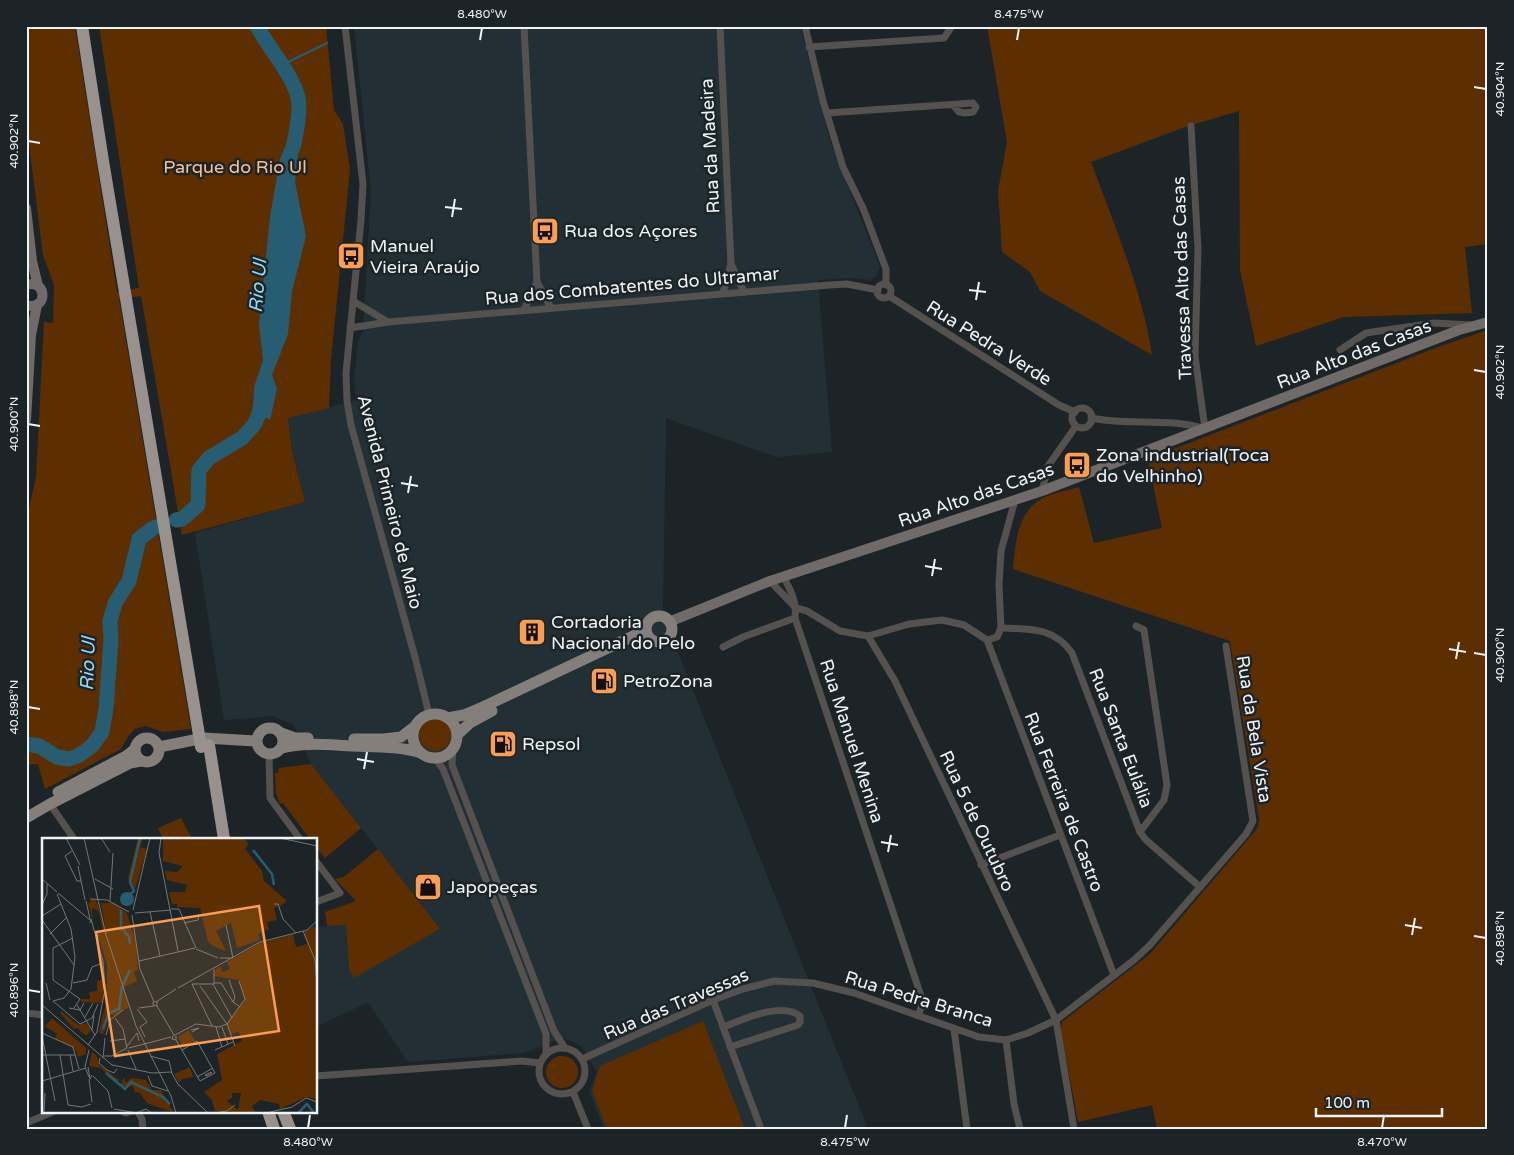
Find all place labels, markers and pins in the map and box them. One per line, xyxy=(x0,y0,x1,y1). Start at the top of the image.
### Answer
bus stop icon: Rua dos Açores xyxy=(530,216,560,246)
place label: Rua dos Açores xyxy=(564,220,697,242)
place label: Manuel Vieira Araújo xyxy=(370,235,480,278)
bus stop icon: Manuel Vieira Araújo xyxy=(336,241,366,271)
place label: Zona industrial(Toca do Velhinho) xyxy=(1096,444,1269,487)
bus stop icon: Zona industrial(Toca do Velhinho) xyxy=(1062,450,1092,480)
place label: Cortadoria Nacional do Pelo xyxy=(551,611,695,654)
building icon: Cortadoria Nacional do Pelo xyxy=(517,617,547,647)
fuel station icon: PetroZona xyxy=(589,666,619,696)
place label: PetroZona xyxy=(623,670,713,692)
fuel station icon: Repsol xyxy=(488,729,518,759)
place label: Repsol xyxy=(522,733,580,755)
shop icon: Japopeças xyxy=(413,872,443,902)
place label: Japopeças xyxy=(447,876,538,898)

